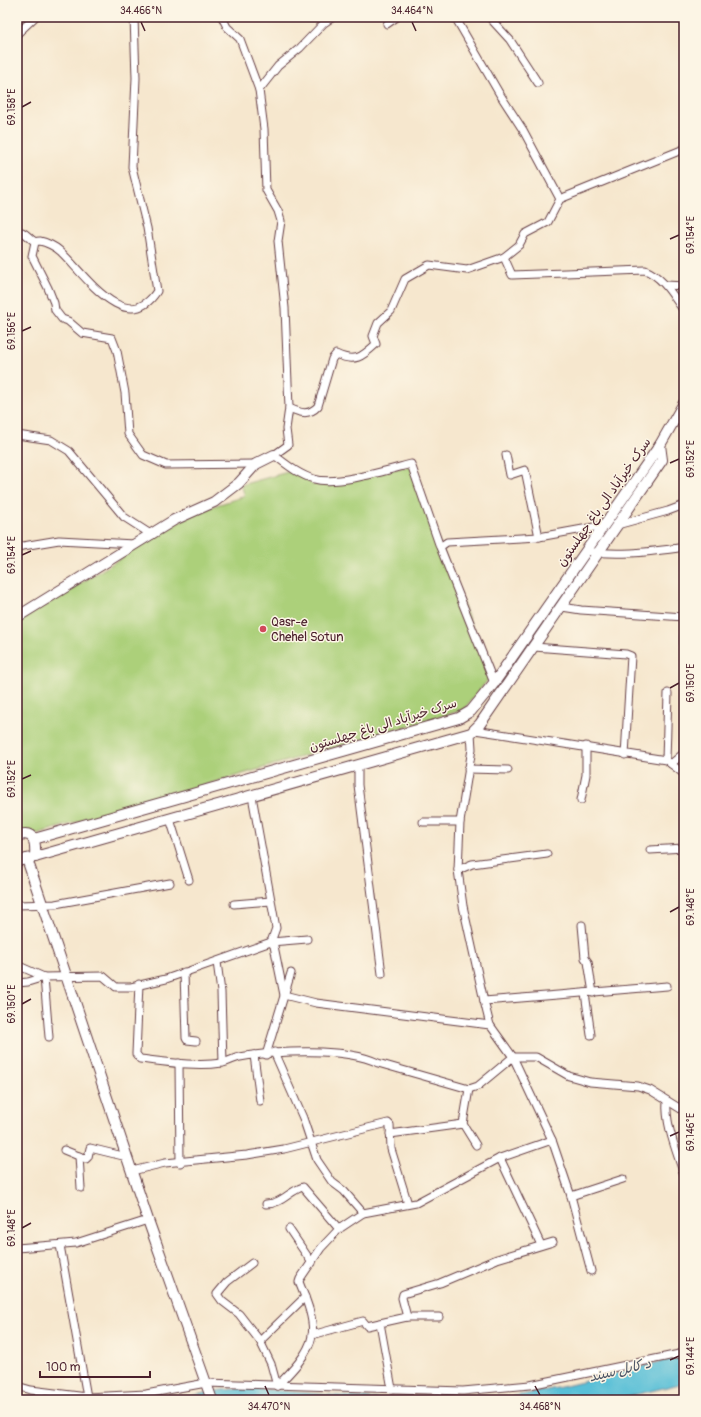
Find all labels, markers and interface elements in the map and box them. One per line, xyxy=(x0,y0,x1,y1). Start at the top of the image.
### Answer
text: 34.466°N xyxy=(120,5,162,17)
text: 34.464°N xyxy=(391,5,433,17)
text: 69.158°E xyxy=(6,88,18,126)
text: 69.154°E xyxy=(685,216,697,254)
text: 69.156°E xyxy=(6,312,18,350)
street label: سرک خیرآباد الی باغ چهلستون xyxy=(553,435,655,570)
text: 69.152°E xyxy=(685,440,697,478)
text: 69.154°E xyxy=(6,536,18,574)
place label: Qasr-e Chehel Sotun xyxy=(271,614,344,645)
marker: Qasr-e Chehel Sotun xyxy=(258,624,268,634)
text: 69.150°E xyxy=(685,664,697,702)
street label: سرک خیرآباد الی باغ چهلستون xyxy=(307,695,459,756)
text: 69.152°E xyxy=(6,760,18,798)
text: 69.148°E xyxy=(685,888,697,926)
text: 69.150°E xyxy=(6,985,18,1023)
text: 69.146°E xyxy=(685,1113,697,1151)
text: 69.148°E xyxy=(6,1209,18,1247)
text: 69.144°E xyxy=(685,1337,697,1375)
scale bar xyxy=(40,1353,150,1379)
water label: د کابل سيند xyxy=(587,1355,653,1385)
text: 100 m xyxy=(46,1360,81,1375)
text: 34.470°N xyxy=(248,1401,291,1413)
text: 34.468°N xyxy=(519,1401,561,1413)

